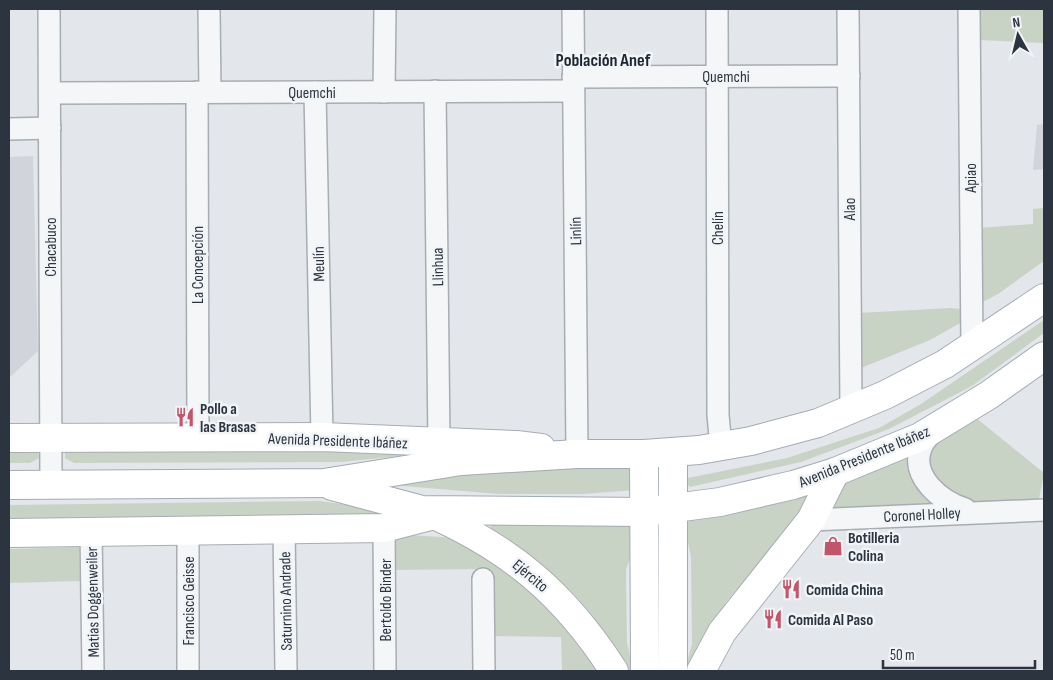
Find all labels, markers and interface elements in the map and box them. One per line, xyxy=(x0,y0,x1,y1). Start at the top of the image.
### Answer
north arrow xyxy=(993,10,1043,60)
text: N xyxy=(1011,14,1021,32)
district label: Población Anef xyxy=(556,50,651,71)
street label: Quemchi xyxy=(702,68,750,87)
street label: Quemchi xyxy=(288,84,336,103)
street label: Apiao xyxy=(962,163,981,194)
street label: Alao xyxy=(841,198,860,221)
street label: Chelín xyxy=(709,211,728,245)
street label: Chacabuco xyxy=(42,217,61,277)
street label: Linlín xyxy=(567,217,586,245)
street label: La Concepción xyxy=(189,226,208,304)
street label: Meulín xyxy=(310,246,329,282)
street label: Llinhua xyxy=(429,247,448,287)
place label: Pollo a las Brasas xyxy=(200,400,256,437)
restaurant icon: Pollo a las Brasas xyxy=(174,406,196,428)
street label: Avenida Presidente Ibáñez xyxy=(795,422,933,493)
street label: Avenida Presidente Ibáñez xyxy=(267,430,408,453)
street label: Coronel Holley xyxy=(883,504,961,527)
place label: Botilleria Colina xyxy=(848,529,899,566)
shop icon: Botilleria Colina xyxy=(822,535,844,557)
street label: Matias Doggenweiler xyxy=(83,546,104,658)
street label: Saturnino Andrade xyxy=(276,551,297,651)
street label: Francisco Geisse xyxy=(180,556,199,646)
street label: Ejército xyxy=(508,556,552,597)
street label: Bertoldo Binder xyxy=(377,558,396,642)
restaurant icon: Comida China xyxy=(780,578,802,600)
place label: Comida China xyxy=(806,581,883,600)
restaurant icon: Comida Al Paso xyxy=(762,608,784,630)
place label: Comida Al Paso xyxy=(788,611,873,630)
scale bar xyxy=(883,638,1036,670)
text: 50 m xyxy=(890,646,915,665)

